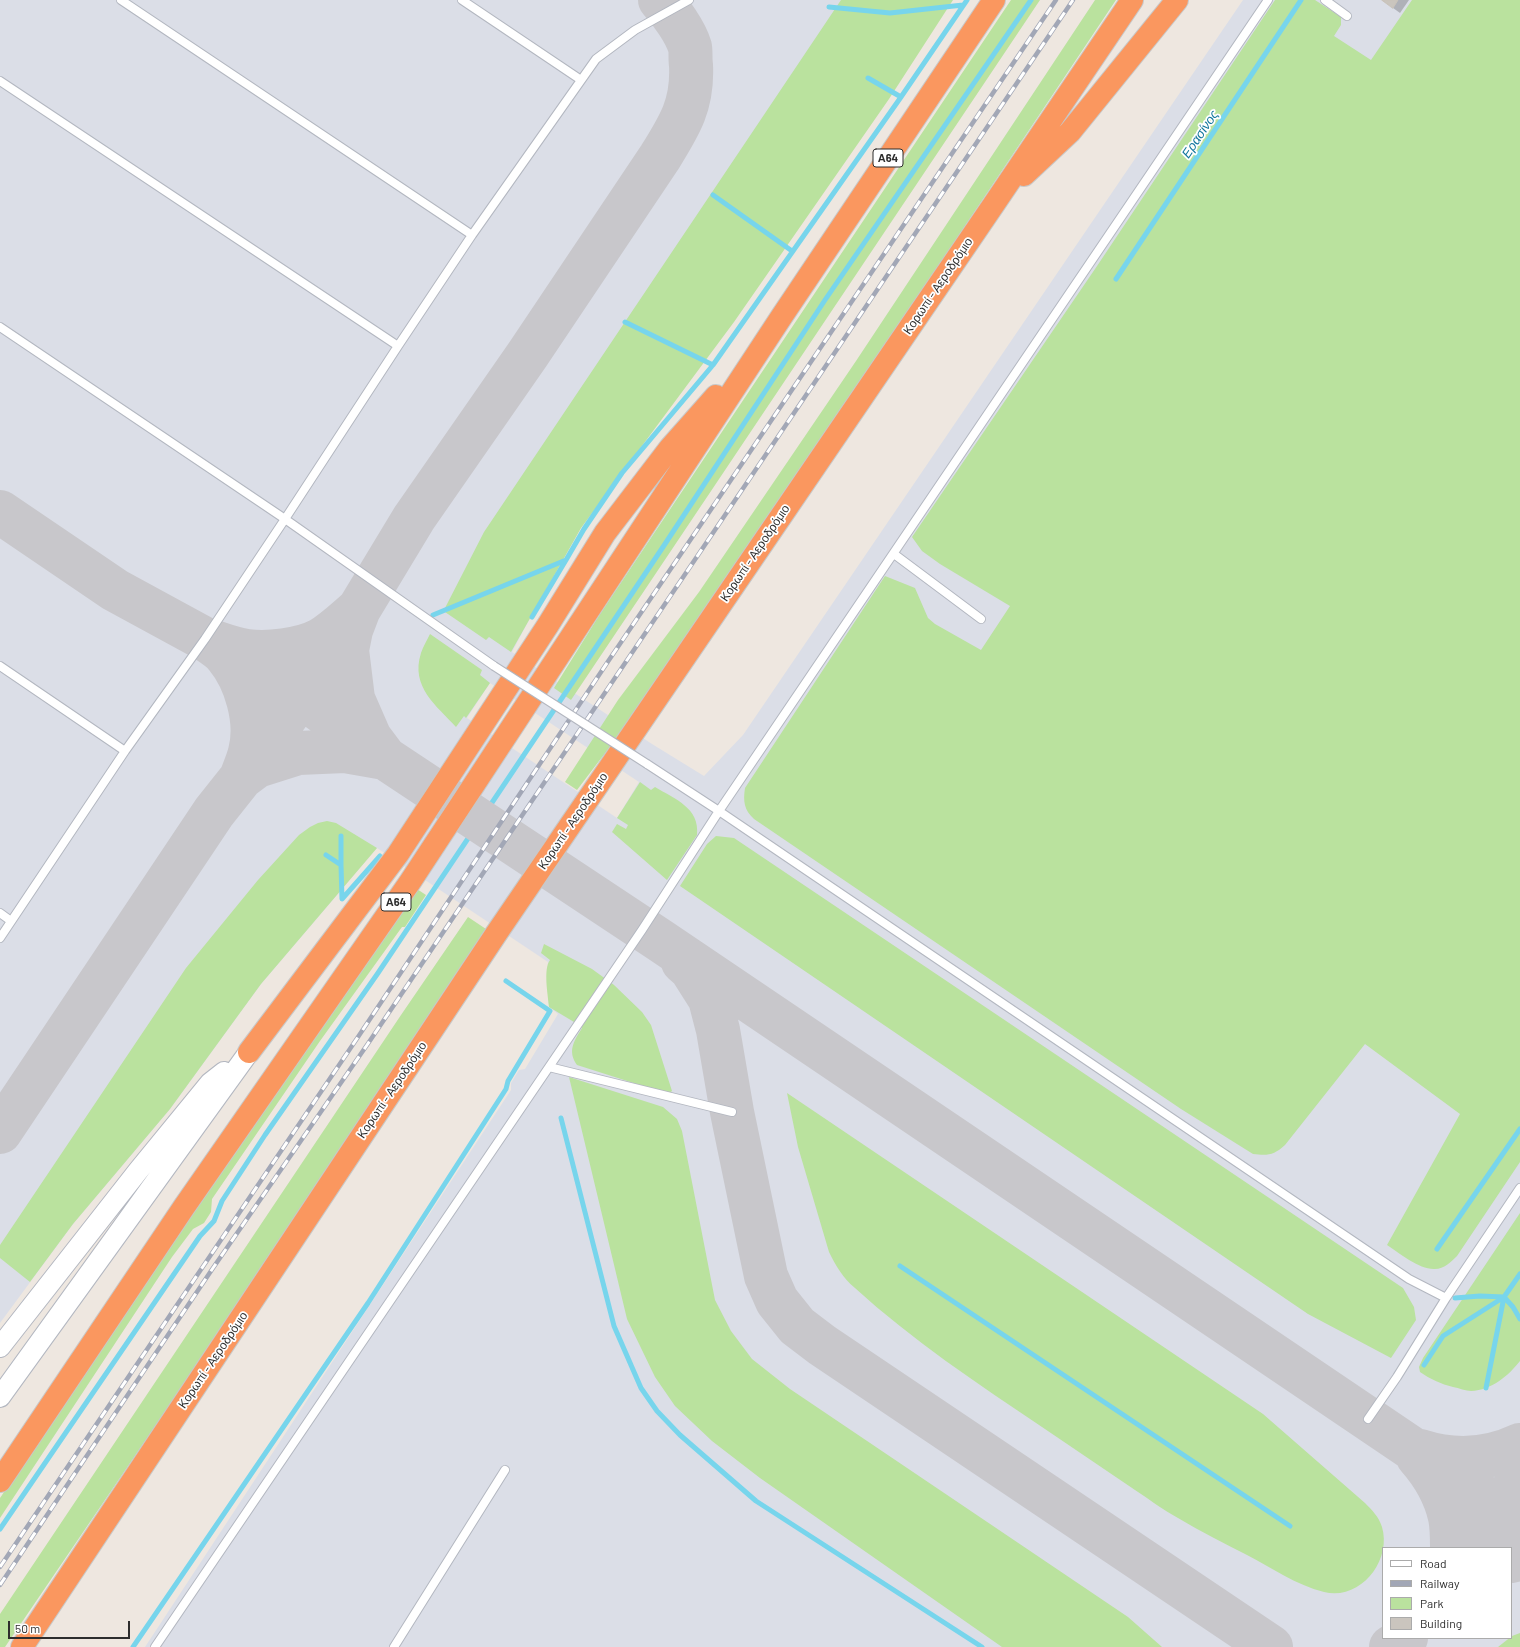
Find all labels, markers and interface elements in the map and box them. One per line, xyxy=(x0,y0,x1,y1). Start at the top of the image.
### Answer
water label: Ερασίνος xyxy=(1178,107,1222,161)
road number: Α64 xyxy=(873,149,903,167)
street label: Κορωπί - Αεροδρόμιο xyxy=(900,235,976,337)
street label: Κορωπί - Αεροδρόμιο xyxy=(717,502,793,604)
street label: Κορωπί - Αεροδρόμιο xyxy=(535,770,611,872)
road number: Α64 xyxy=(381,893,411,911)
street label: Κορωπί - Αεροδρόμιο xyxy=(354,1039,430,1141)
street label: Κορωπί - Αεροδρόμιο xyxy=(175,1309,251,1411)
legend xyxy=(1382,1547,1512,1639)
text: Road xyxy=(1420,1556,1447,1570)
text: Railway xyxy=(1420,1576,1459,1590)
text: Park xyxy=(1420,1596,1444,1610)
scale bar xyxy=(10,1613,132,1639)
text: Building xyxy=(1420,1616,1462,1630)
text: 50 m xyxy=(15,1621,40,1635)

